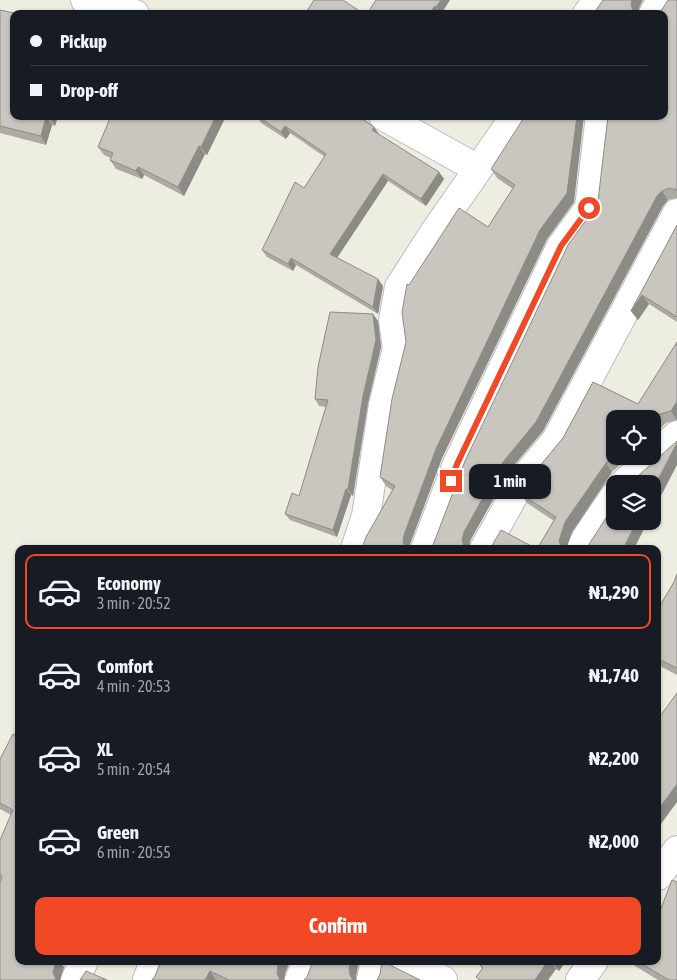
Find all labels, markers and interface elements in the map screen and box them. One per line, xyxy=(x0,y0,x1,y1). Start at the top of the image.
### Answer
text: Pickup xyxy=(60,30,107,52)
text: Drop-off xyxy=(60,79,118,101)
route start xyxy=(578,197,600,219)
map controls xyxy=(606,410,661,530)
button: locate xyxy=(606,410,661,465)
callout: 1 min xyxy=(468,464,551,498)
route end xyxy=(440,470,462,492)
text: 1 min xyxy=(494,472,526,490)
button: layers xyxy=(606,475,661,530)
icon: car xyxy=(37,569,82,614)
text: Economy xyxy=(97,572,161,594)
text: ₦1,290 xyxy=(589,581,639,603)
text: 3 min · 20:52 xyxy=(97,594,171,612)
icon: car xyxy=(37,652,82,697)
text: Comfort xyxy=(97,655,153,677)
text: ₦1,740 xyxy=(589,664,639,686)
text: 4 min · 20:53 xyxy=(97,677,171,695)
icon: car xyxy=(37,735,82,780)
text: XL xyxy=(97,738,113,760)
text: ₦2,200 xyxy=(589,747,639,769)
text: 5 min · 20:54 xyxy=(97,760,171,778)
icon: car xyxy=(37,818,82,863)
text: Green xyxy=(97,821,139,843)
text: ₦2,000 xyxy=(589,830,639,852)
text: 6 min · 20:55 xyxy=(97,843,171,861)
button: Confirm xyxy=(35,897,641,955)

